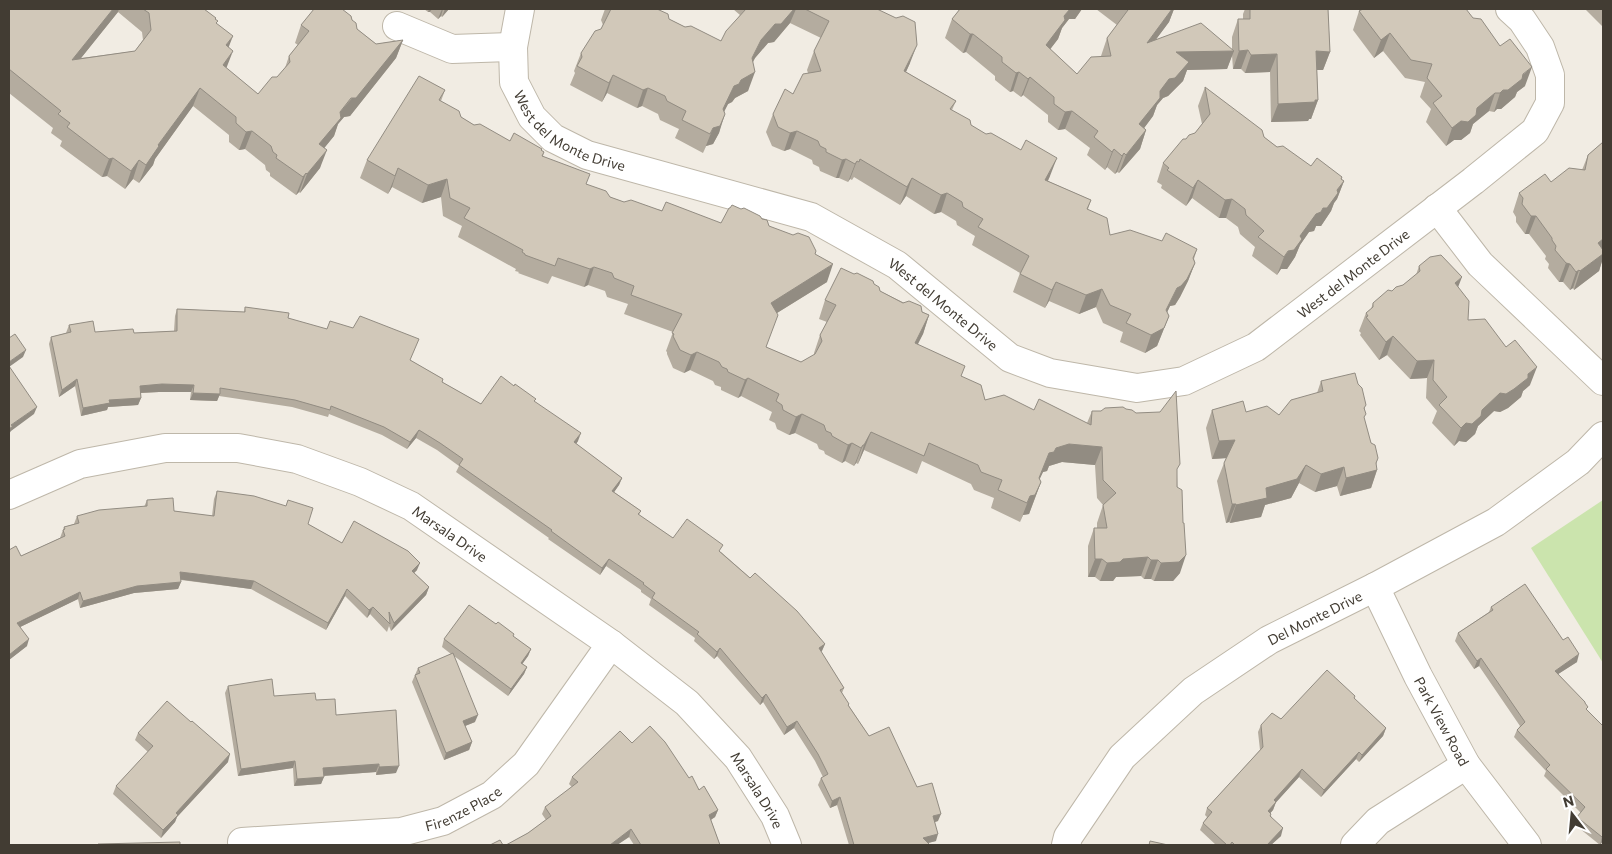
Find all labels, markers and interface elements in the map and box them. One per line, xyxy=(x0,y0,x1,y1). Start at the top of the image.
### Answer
street label: West del Monte Drive xyxy=(511,87,627,174)
street label: West del Monte Drive xyxy=(1293,225,1412,321)
street label: West del Monte Drive xyxy=(886,254,1002,353)
street label: Marsala Drive xyxy=(410,501,491,565)
street label: Del Monte Drive xyxy=(1264,587,1364,648)
street label: Park View Road xyxy=(1411,673,1473,769)
street label: Marsala Drive xyxy=(728,748,787,830)
street label: Firenze Place xyxy=(423,782,505,834)
north arrow xyxy=(1547,789,1597,839)
text: N xyxy=(1561,791,1576,811)

